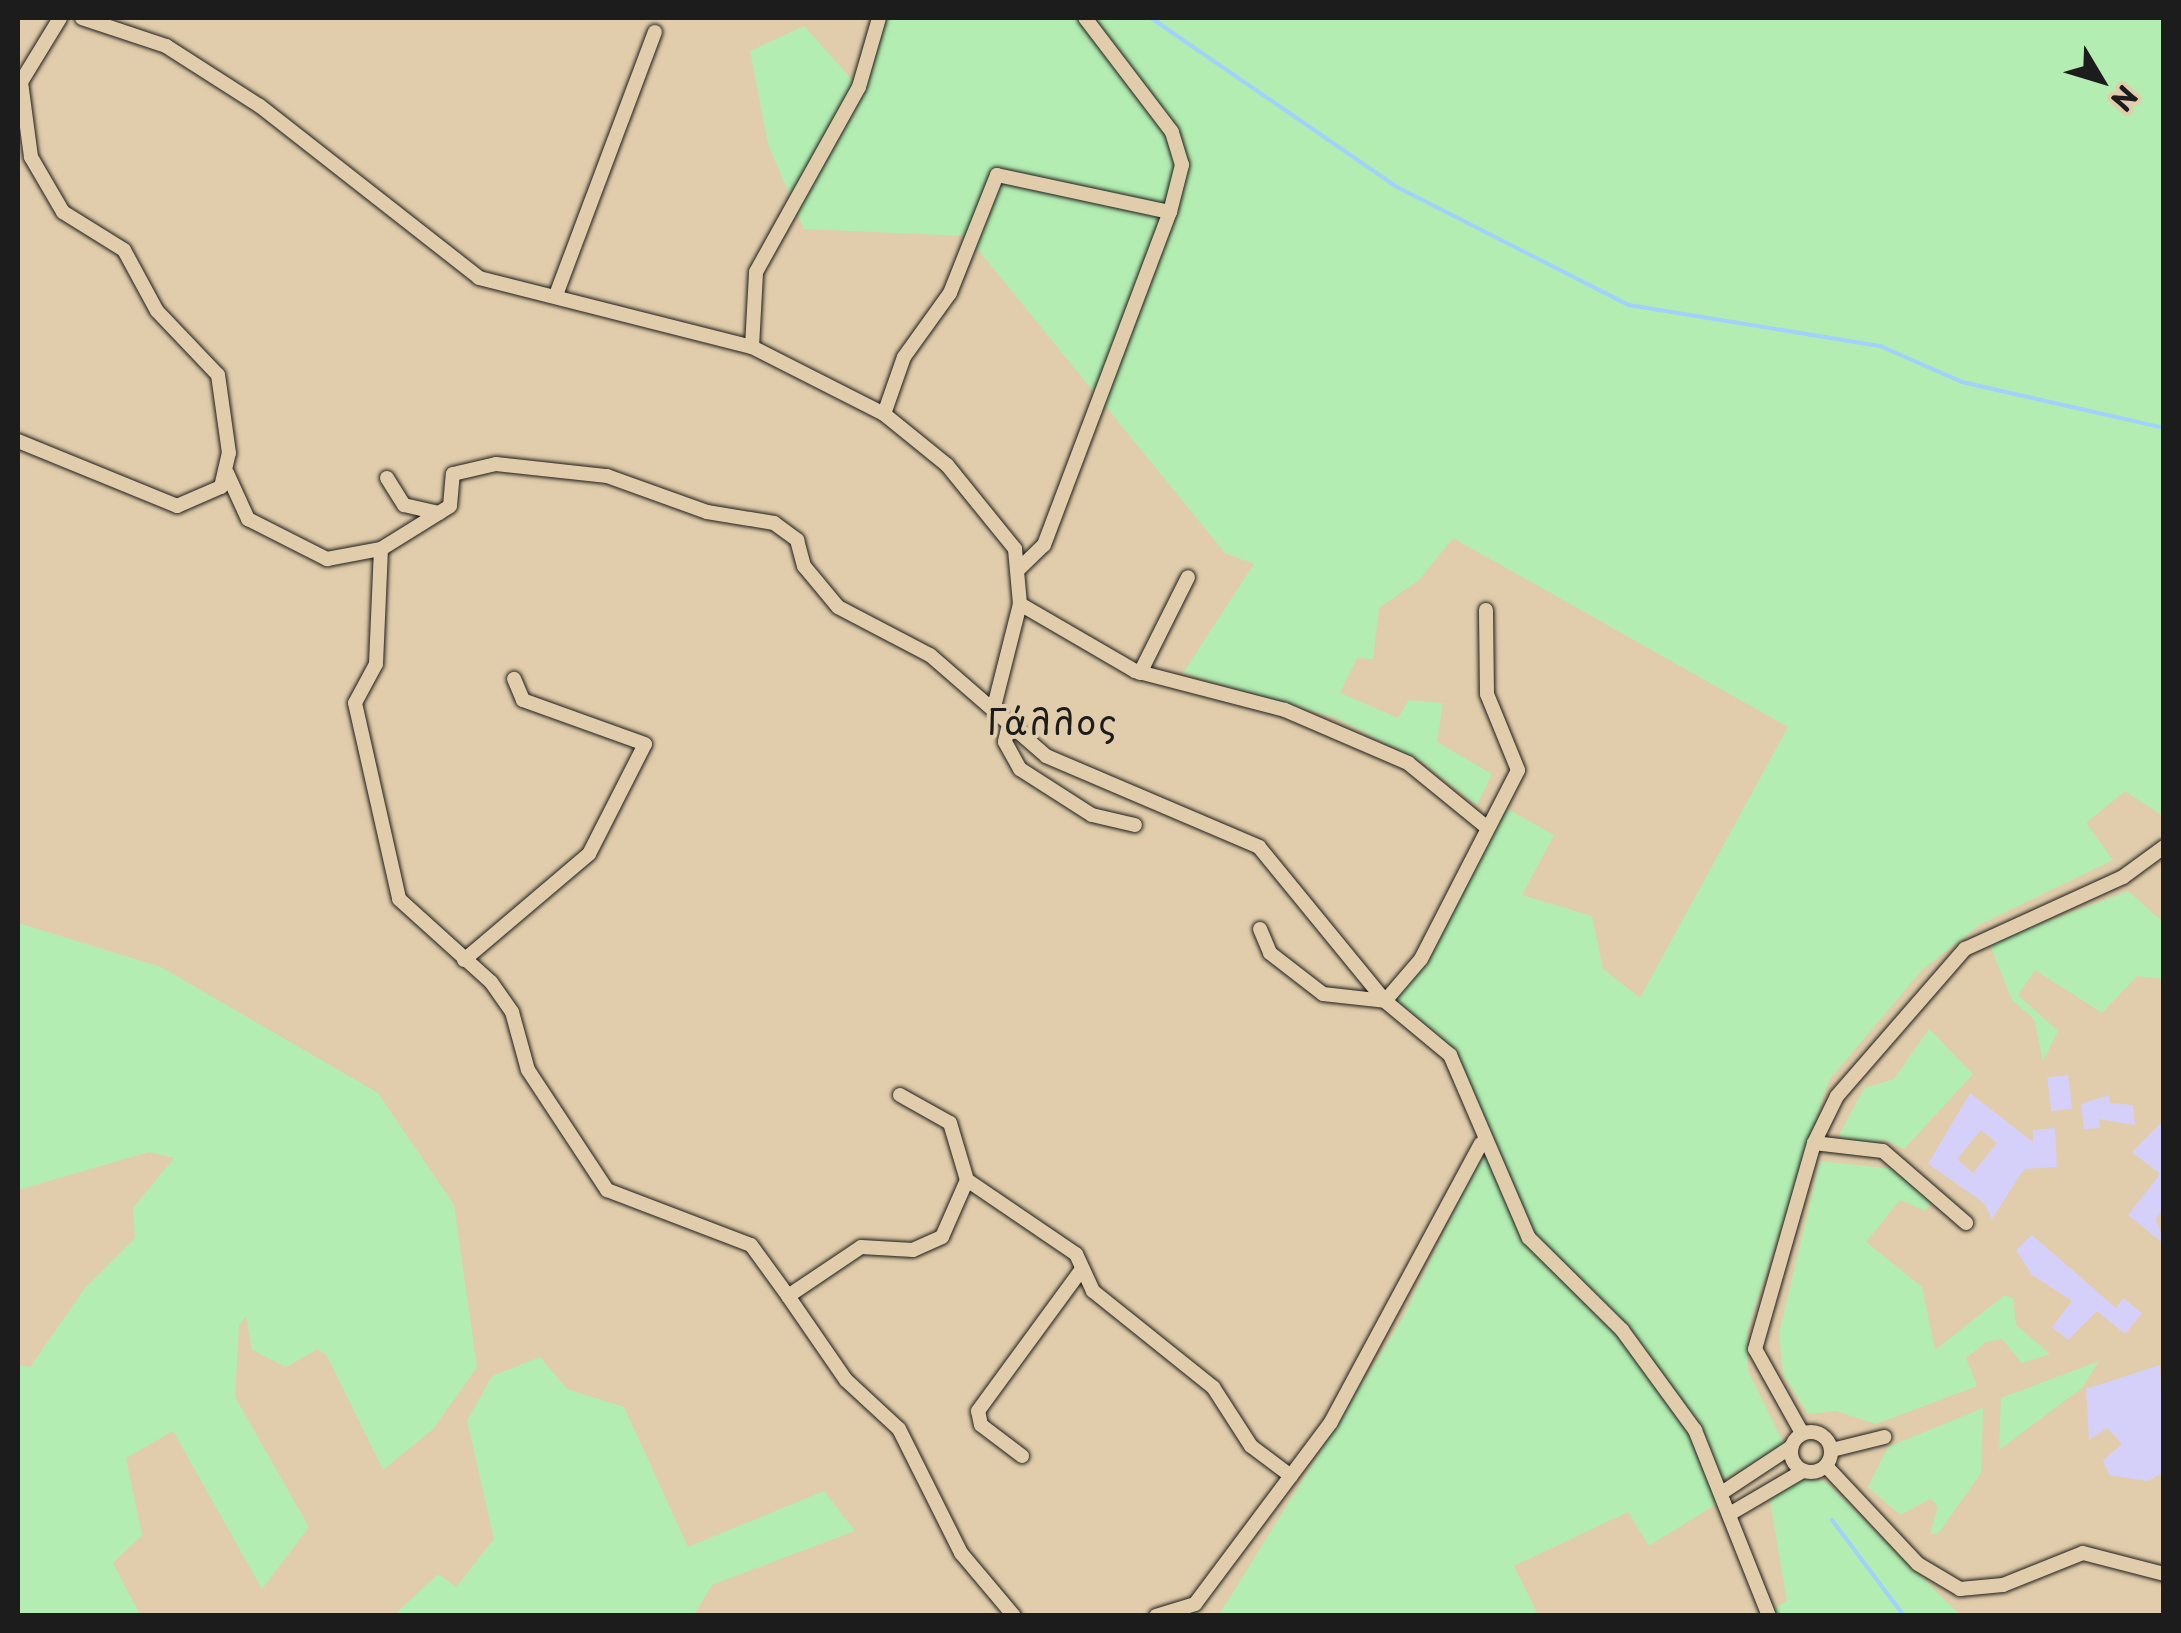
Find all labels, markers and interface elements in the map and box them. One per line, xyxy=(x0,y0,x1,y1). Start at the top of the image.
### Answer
north arrow xyxy=(2051,30,2151,130)
text: N xyxy=(2101,77,2149,121)
district label: Γάλλος xyxy=(987,700,1119,742)

